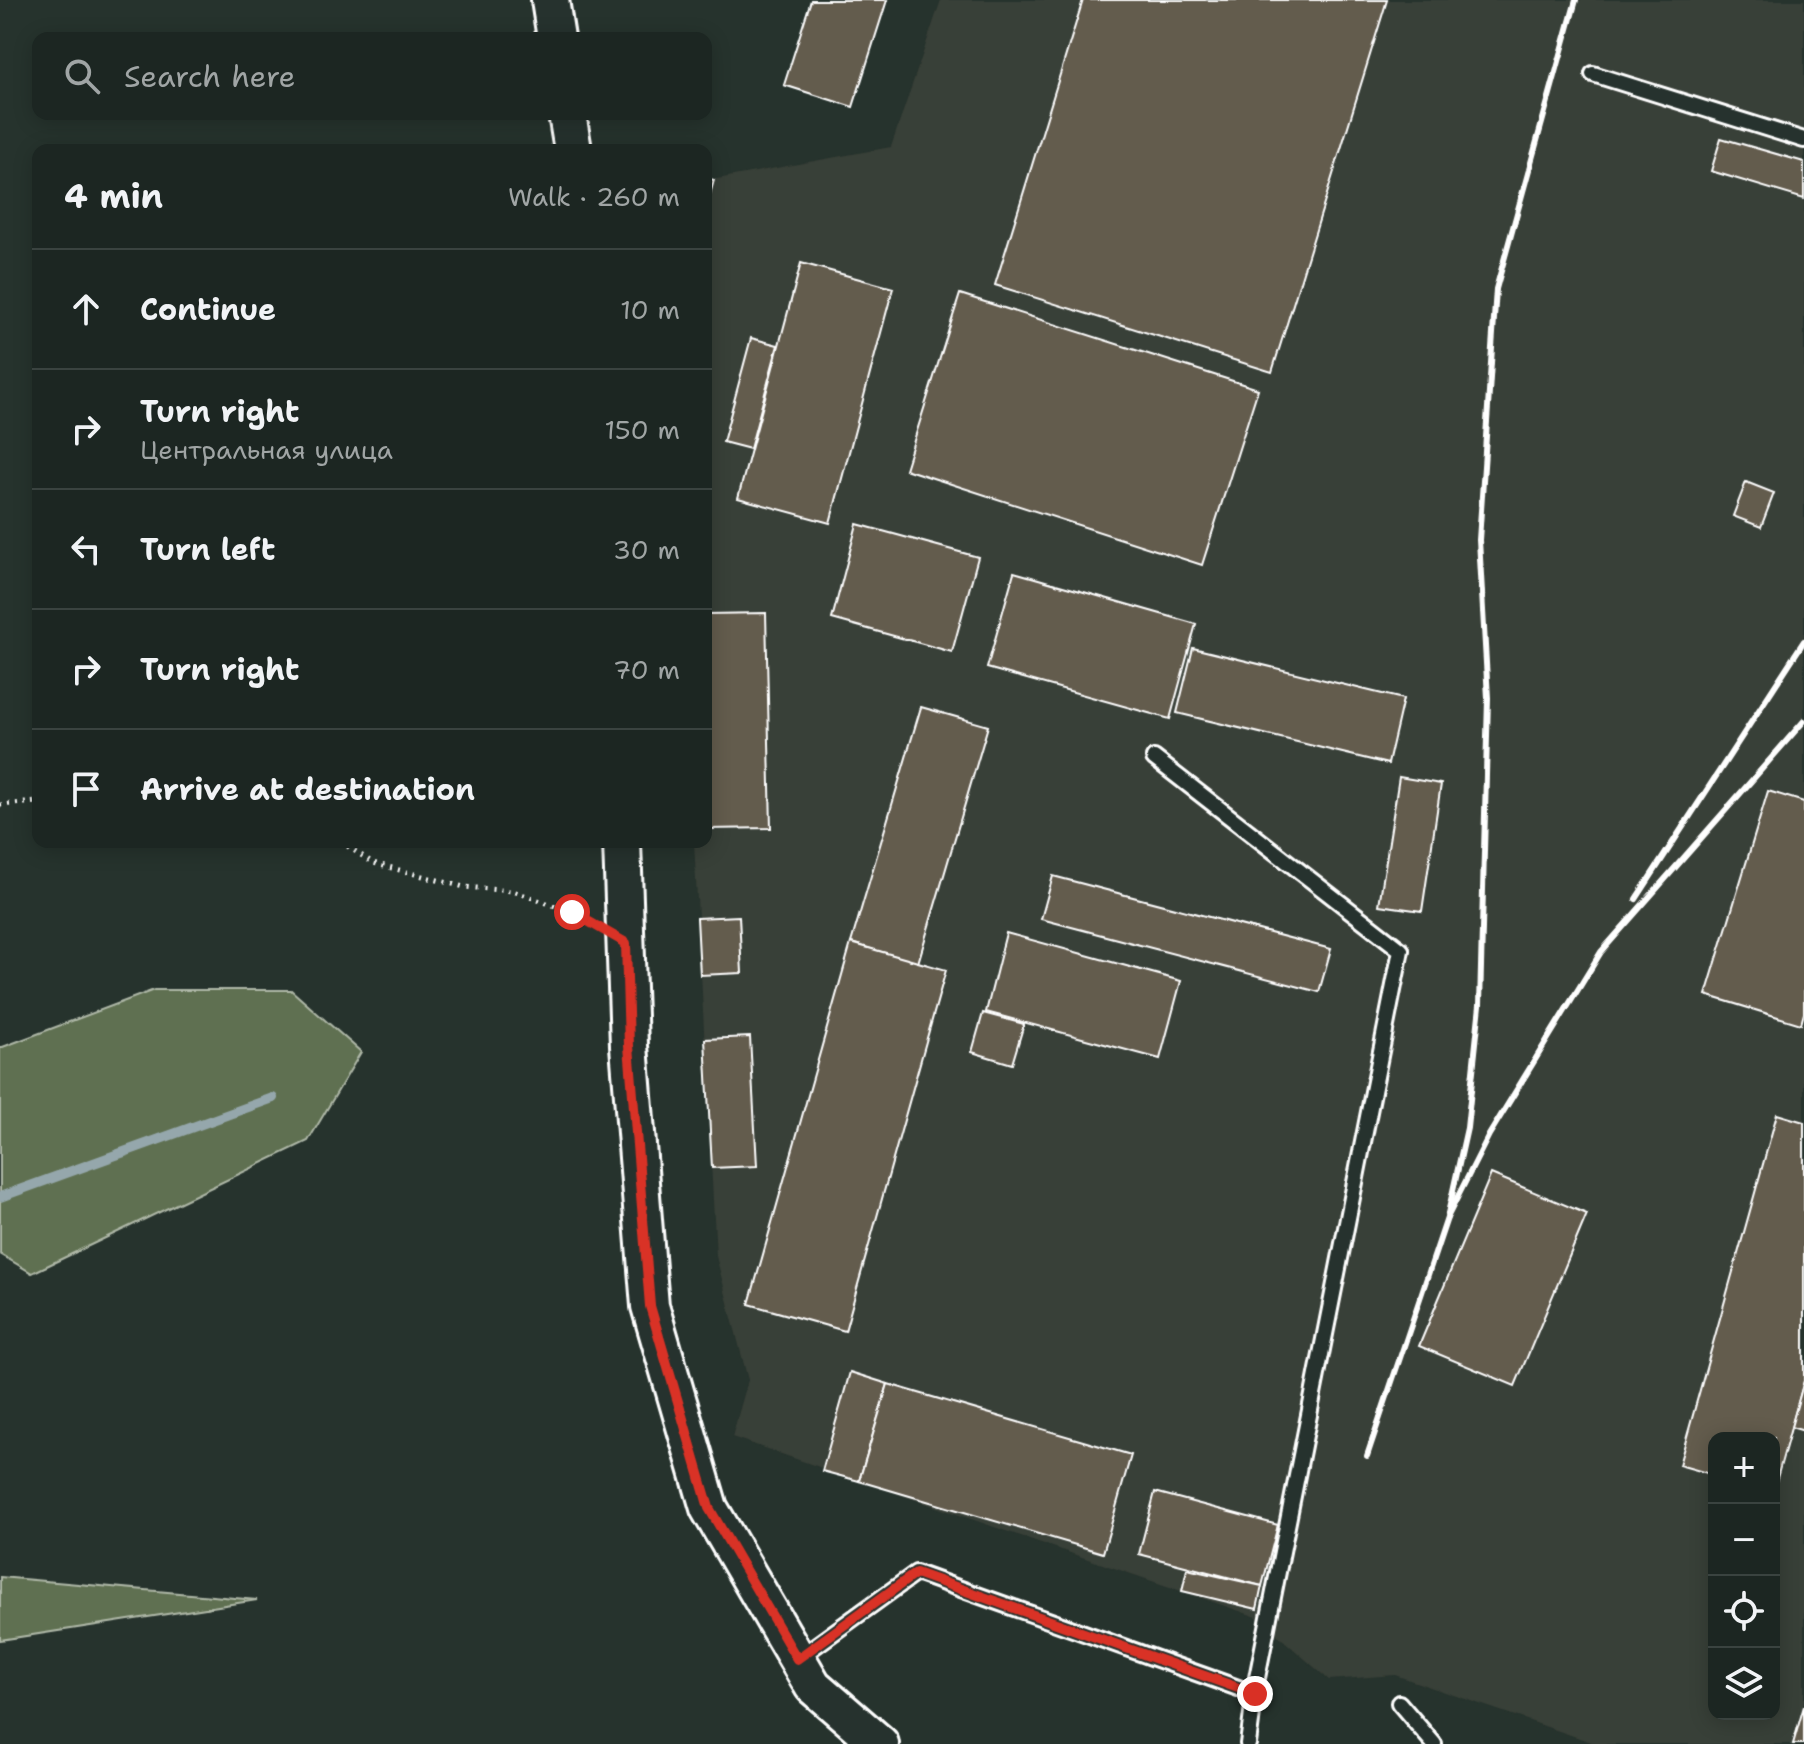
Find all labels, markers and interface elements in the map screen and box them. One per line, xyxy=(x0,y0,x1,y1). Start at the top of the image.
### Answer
search box xyxy=(32,32,712,120)
icon: search xyxy=(60,54,104,98)
text: Search here xyxy=(124,56,295,97)
text: 4 min xyxy=(64,173,163,219)
text: Walk · 260 m xyxy=(508,179,680,214)
icon: ahead xyxy=(64,287,108,331)
text: Continue xyxy=(140,289,276,330)
text: 10 m xyxy=(620,292,680,327)
text: Turn right xyxy=(140,391,299,432)
icon: right xyxy=(64,407,108,451)
text: 150 m xyxy=(604,412,680,447)
text: Центральная улица xyxy=(140,432,393,467)
icon: left xyxy=(64,527,108,571)
text: Turn left xyxy=(140,529,275,570)
text: 30 m xyxy=(613,532,680,567)
icon: right xyxy=(64,647,108,691)
text: Turn right xyxy=(140,649,299,690)
text: 70 m xyxy=(613,652,680,687)
icon: arrive xyxy=(64,767,108,811)
text: Arrive at destination xyxy=(140,769,475,810)
route start xyxy=(554,894,590,930)
map controls xyxy=(1708,1432,1780,1720)
button: + xyxy=(1708,1432,1780,1504)
button: − xyxy=(1708,1504,1780,1576)
button: locate xyxy=(1708,1576,1780,1648)
button: layers xyxy=(1708,1648,1780,1720)
route end xyxy=(1237,1676,1273,1712)

